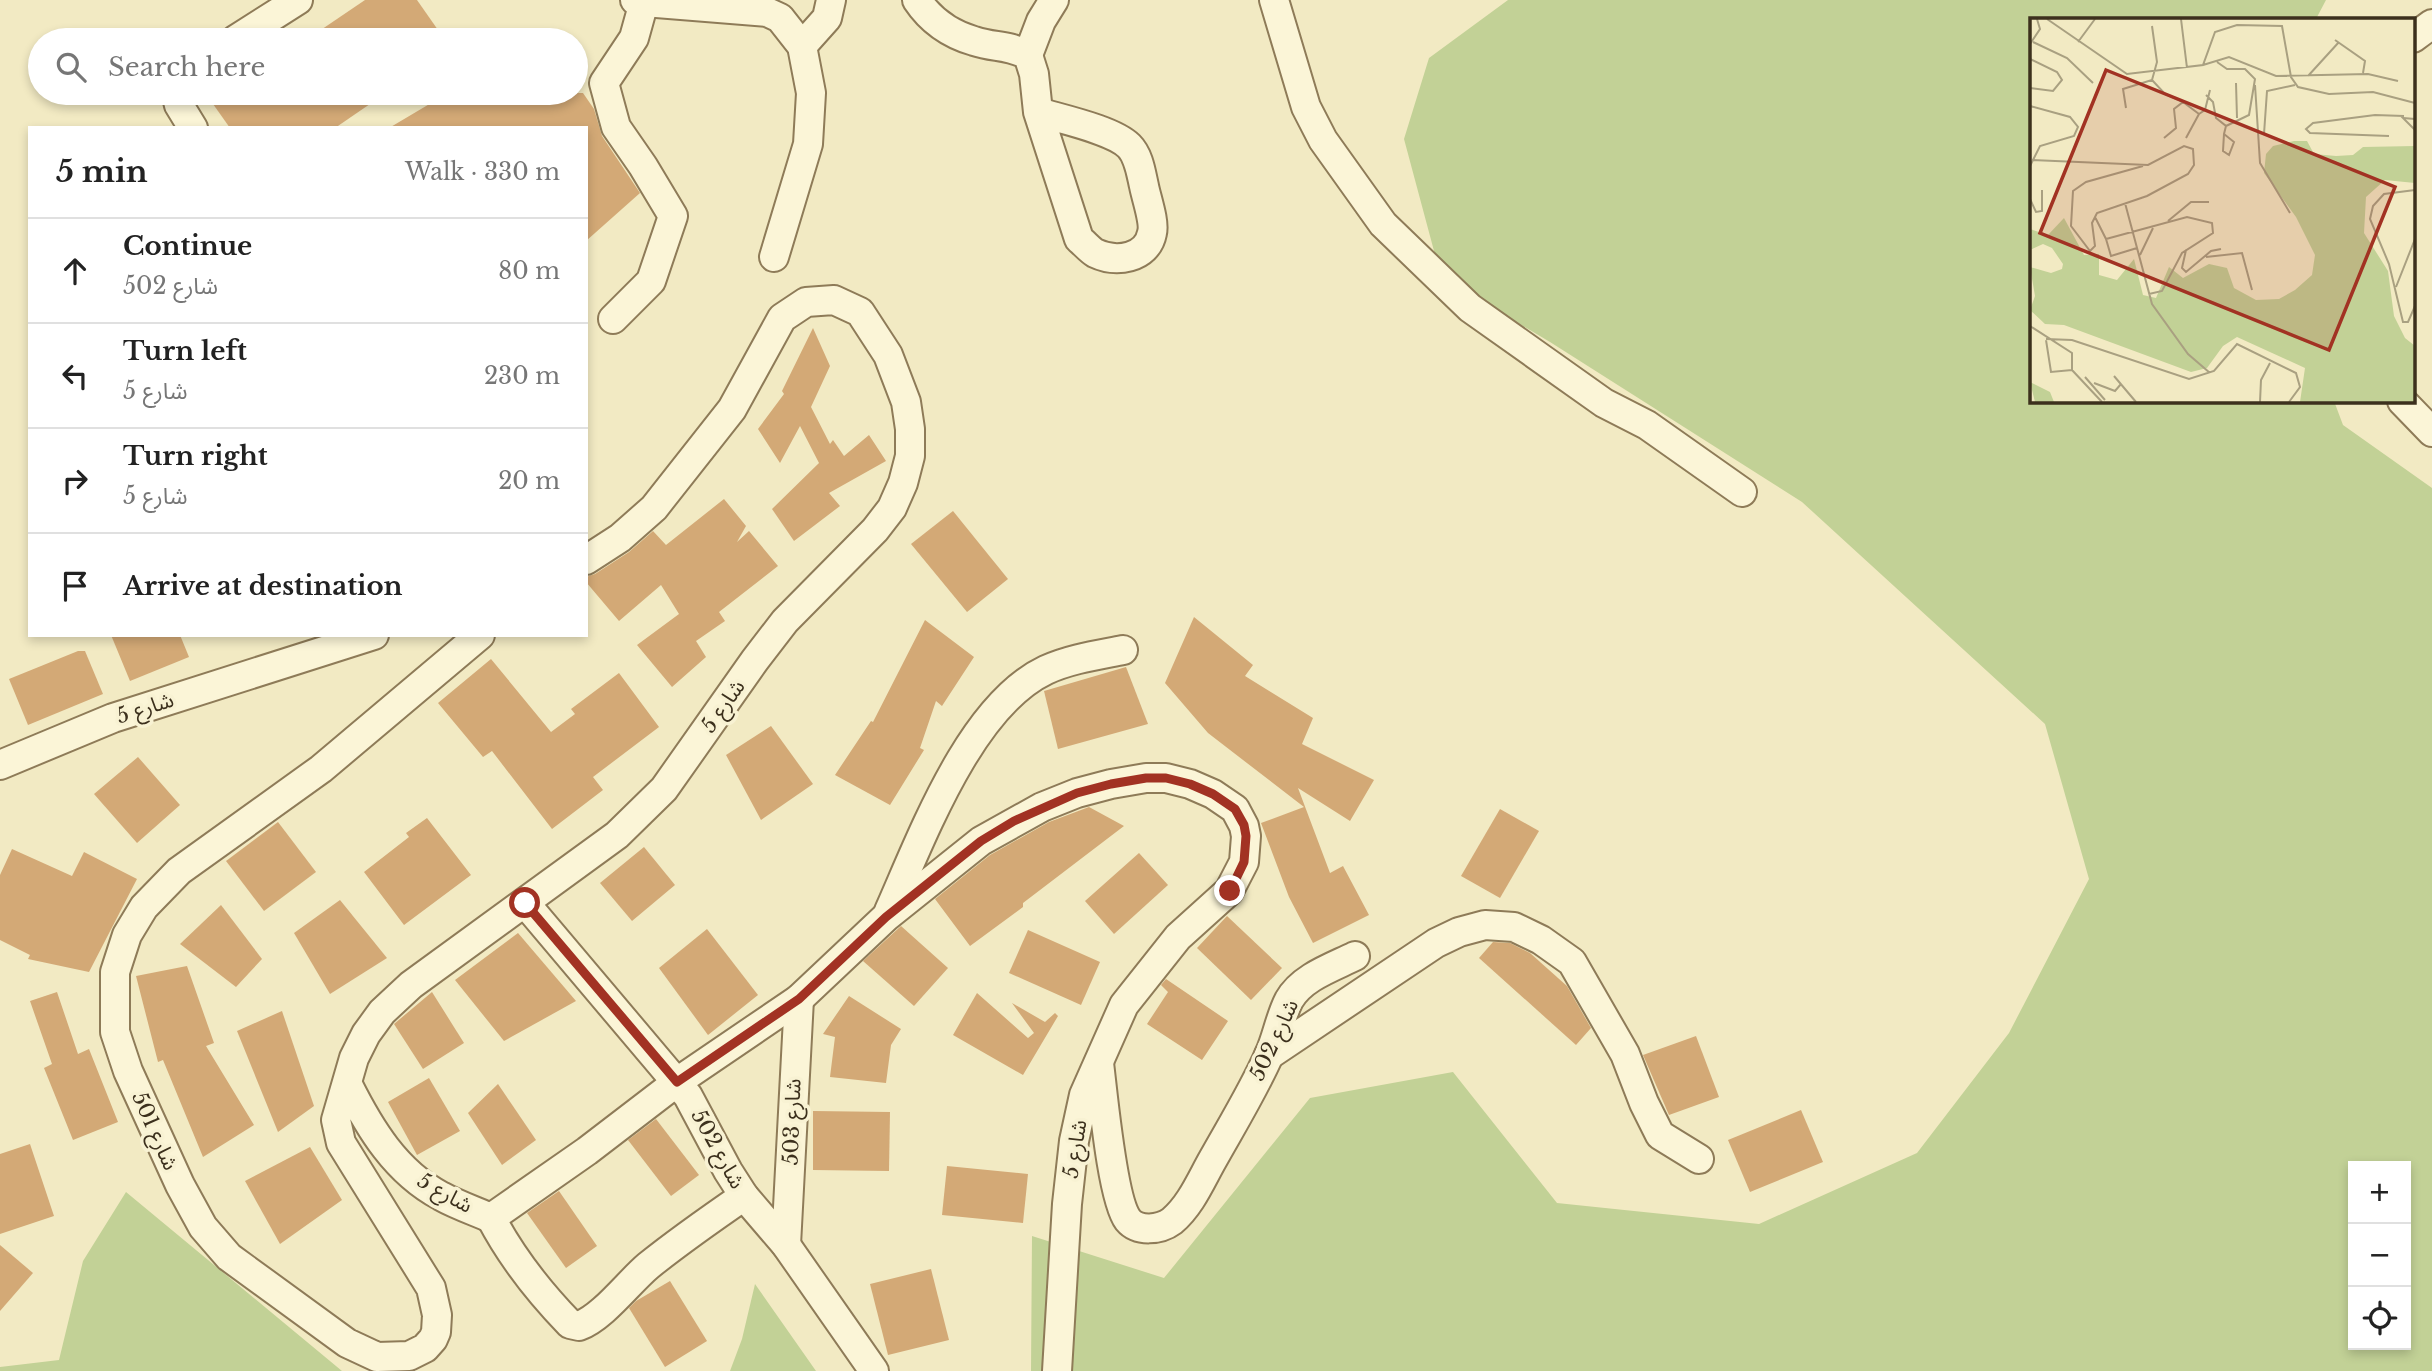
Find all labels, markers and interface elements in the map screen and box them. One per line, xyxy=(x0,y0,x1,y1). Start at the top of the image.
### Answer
inset map xyxy=(2030,18,2414,402)
search box xyxy=(28,28,588,105)
icon: search xyxy=(52,48,90,86)
text: Search here xyxy=(108,51,265,83)
text: 5 min xyxy=(56,153,148,190)
text: Walk · 330 m xyxy=(405,158,560,186)
text: Continue xyxy=(123,230,252,262)
icon: ahead xyxy=(56,252,94,290)
text: 80 m xyxy=(498,257,560,285)
text: شارع 502 xyxy=(123,272,218,300)
text: Turn left xyxy=(123,335,247,367)
icon: left xyxy=(56,357,94,395)
text: 230 m xyxy=(484,362,560,390)
text: شارع 5 xyxy=(123,377,188,405)
text: Turn right xyxy=(123,440,268,472)
icon: right xyxy=(56,462,94,500)
text: 20 m xyxy=(498,467,560,495)
text: شارع 5 xyxy=(123,482,188,510)
icon: arrive xyxy=(56,567,94,605)
text: Arrive at destination xyxy=(123,570,403,602)
street label: شارع 5 xyxy=(695,674,752,739)
street label: شارع 5 xyxy=(113,687,178,731)
route end xyxy=(1214,875,1245,906)
route start xyxy=(509,887,540,918)
street label: شارع 502 xyxy=(1244,995,1306,1086)
street label: شارع 503 xyxy=(777,1078,809,1166)
street label: شارع 501 xyxy=(124,1088,184,1175)
street label: شارع 502 xyxy=(684,1105,750,1194)
street label: شارع 5 xyxy=(1058,1118,1094,1180)
map controls xyxy=(2348,1161,2411,1350)
button: + xyxy=(2348,1161,2411,1224)
street label: شارع 5 xyxy=(412,1167,477,1220)
button: − xyxy=(2348,1224,2411,1287)
button: locate xyxy=(2348,1287,2411,1350)

